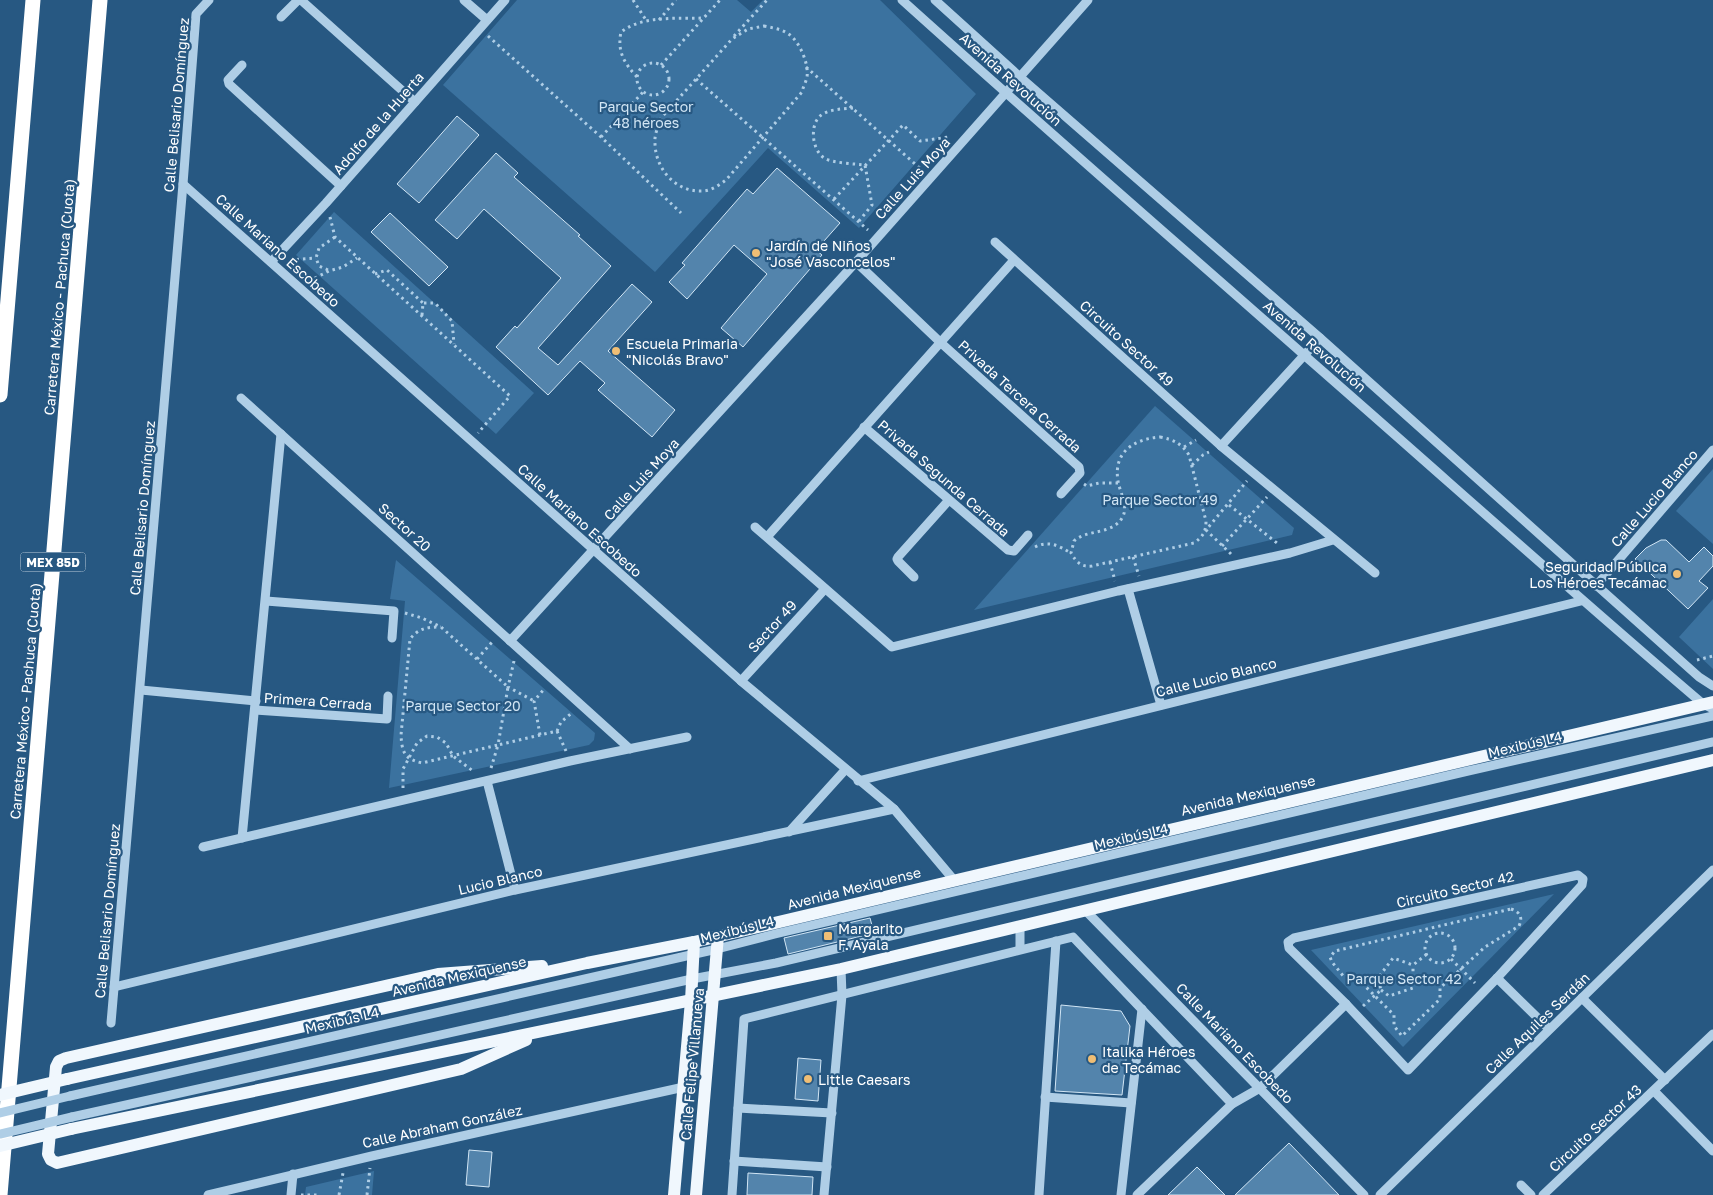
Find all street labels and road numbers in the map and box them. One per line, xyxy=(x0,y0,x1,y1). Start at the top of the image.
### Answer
street label: Calle Belisario Domínguez xyxy=(160,17,192,193)
street label: Avenida Revolución xyxy=(957,29,1065,129)
street label: Adolfo de la Huerta xyxy=(329,68,427,178)
street label: Calle Luis Moya xyxy=(871,134,953,222)
street label: Carretera México - Pachuca (Cuota) xyxy=(40,178,78,416)
street label: Calle Mariano Escobedo xyxy=(212,190,344,310)
street label: Circuito Sector 49 xyxy=(1076,296,1178,390)
street label: Avenida Revolución xyxy=(1260,297,1370,395)
street label: Privada Tercera Cerrada xyxy=(955,336,1085,456)
street label: Privada Segunda Cerrada xyxy=(875,416,1013,540)
street label: Calle Belisario Domínguez xyxy=(126,420,158,596)
street label: Calle Luis Moya xyxy=(600,435,682,523)
street label: Calle Lucio Blanco xyxy=(1607,446,1701,550)
street label: Calle Mariano Escobedo xyxy=(514,460,646,580)
street label: Sector 20 xyxy=(375,499,435,555)
road number: MEX 85D xyxy=(20,552,86,572)
street label: Carretera México - Pachuca (Cuota) xyxy=(6,582,44,820)
street label: Sector 49 xyxy=(744,596,800,656)
street label: Calle Lucio Blanco xyxy=(1154,654,1278,700)
street label: Primera Cerrada xyxy=(263,689,373,713)
street label: Mexibús L4 xyxy=(1486,727,1564,761)
street label: Avenida Mexiquense xyxy=(1179,771,1317,819)
street label: Mexibús L4 xyxy=(1092,819,1170,853)
street label: Calle Belisario Domínguez xyxy=(91,823,123,999)
street label: Lucio Blanco xyxy=(456,862,544,898)
street label: Avenida Mexiquense xyxy=(785,863,923,913)
street label: Circuito Sector 42 xyxy=(1394,867,1516,911)
street label: Mexibús L4 xyxy=(698,912,776,946)
street label: Avenida Mexiquense xyxy=(390,952,528,1000)
street label: Calle Aquiles Serdán xyxy=(1481,969,1593,1077)
street label: Calle Mariano Escobedo xyxy=(1173,979,1297,1107)
street label: Calle Felipe Villanueva xyxy=(677,987,707,1141)
street label: Mexibús L4 xyxy=(303,1003,381,1037)
street label: Circuito Sector 43 xyxy=(1545,1081,1645,1175)
street label: Calle Abraham González xyxy=(360,1101,524,1151)

